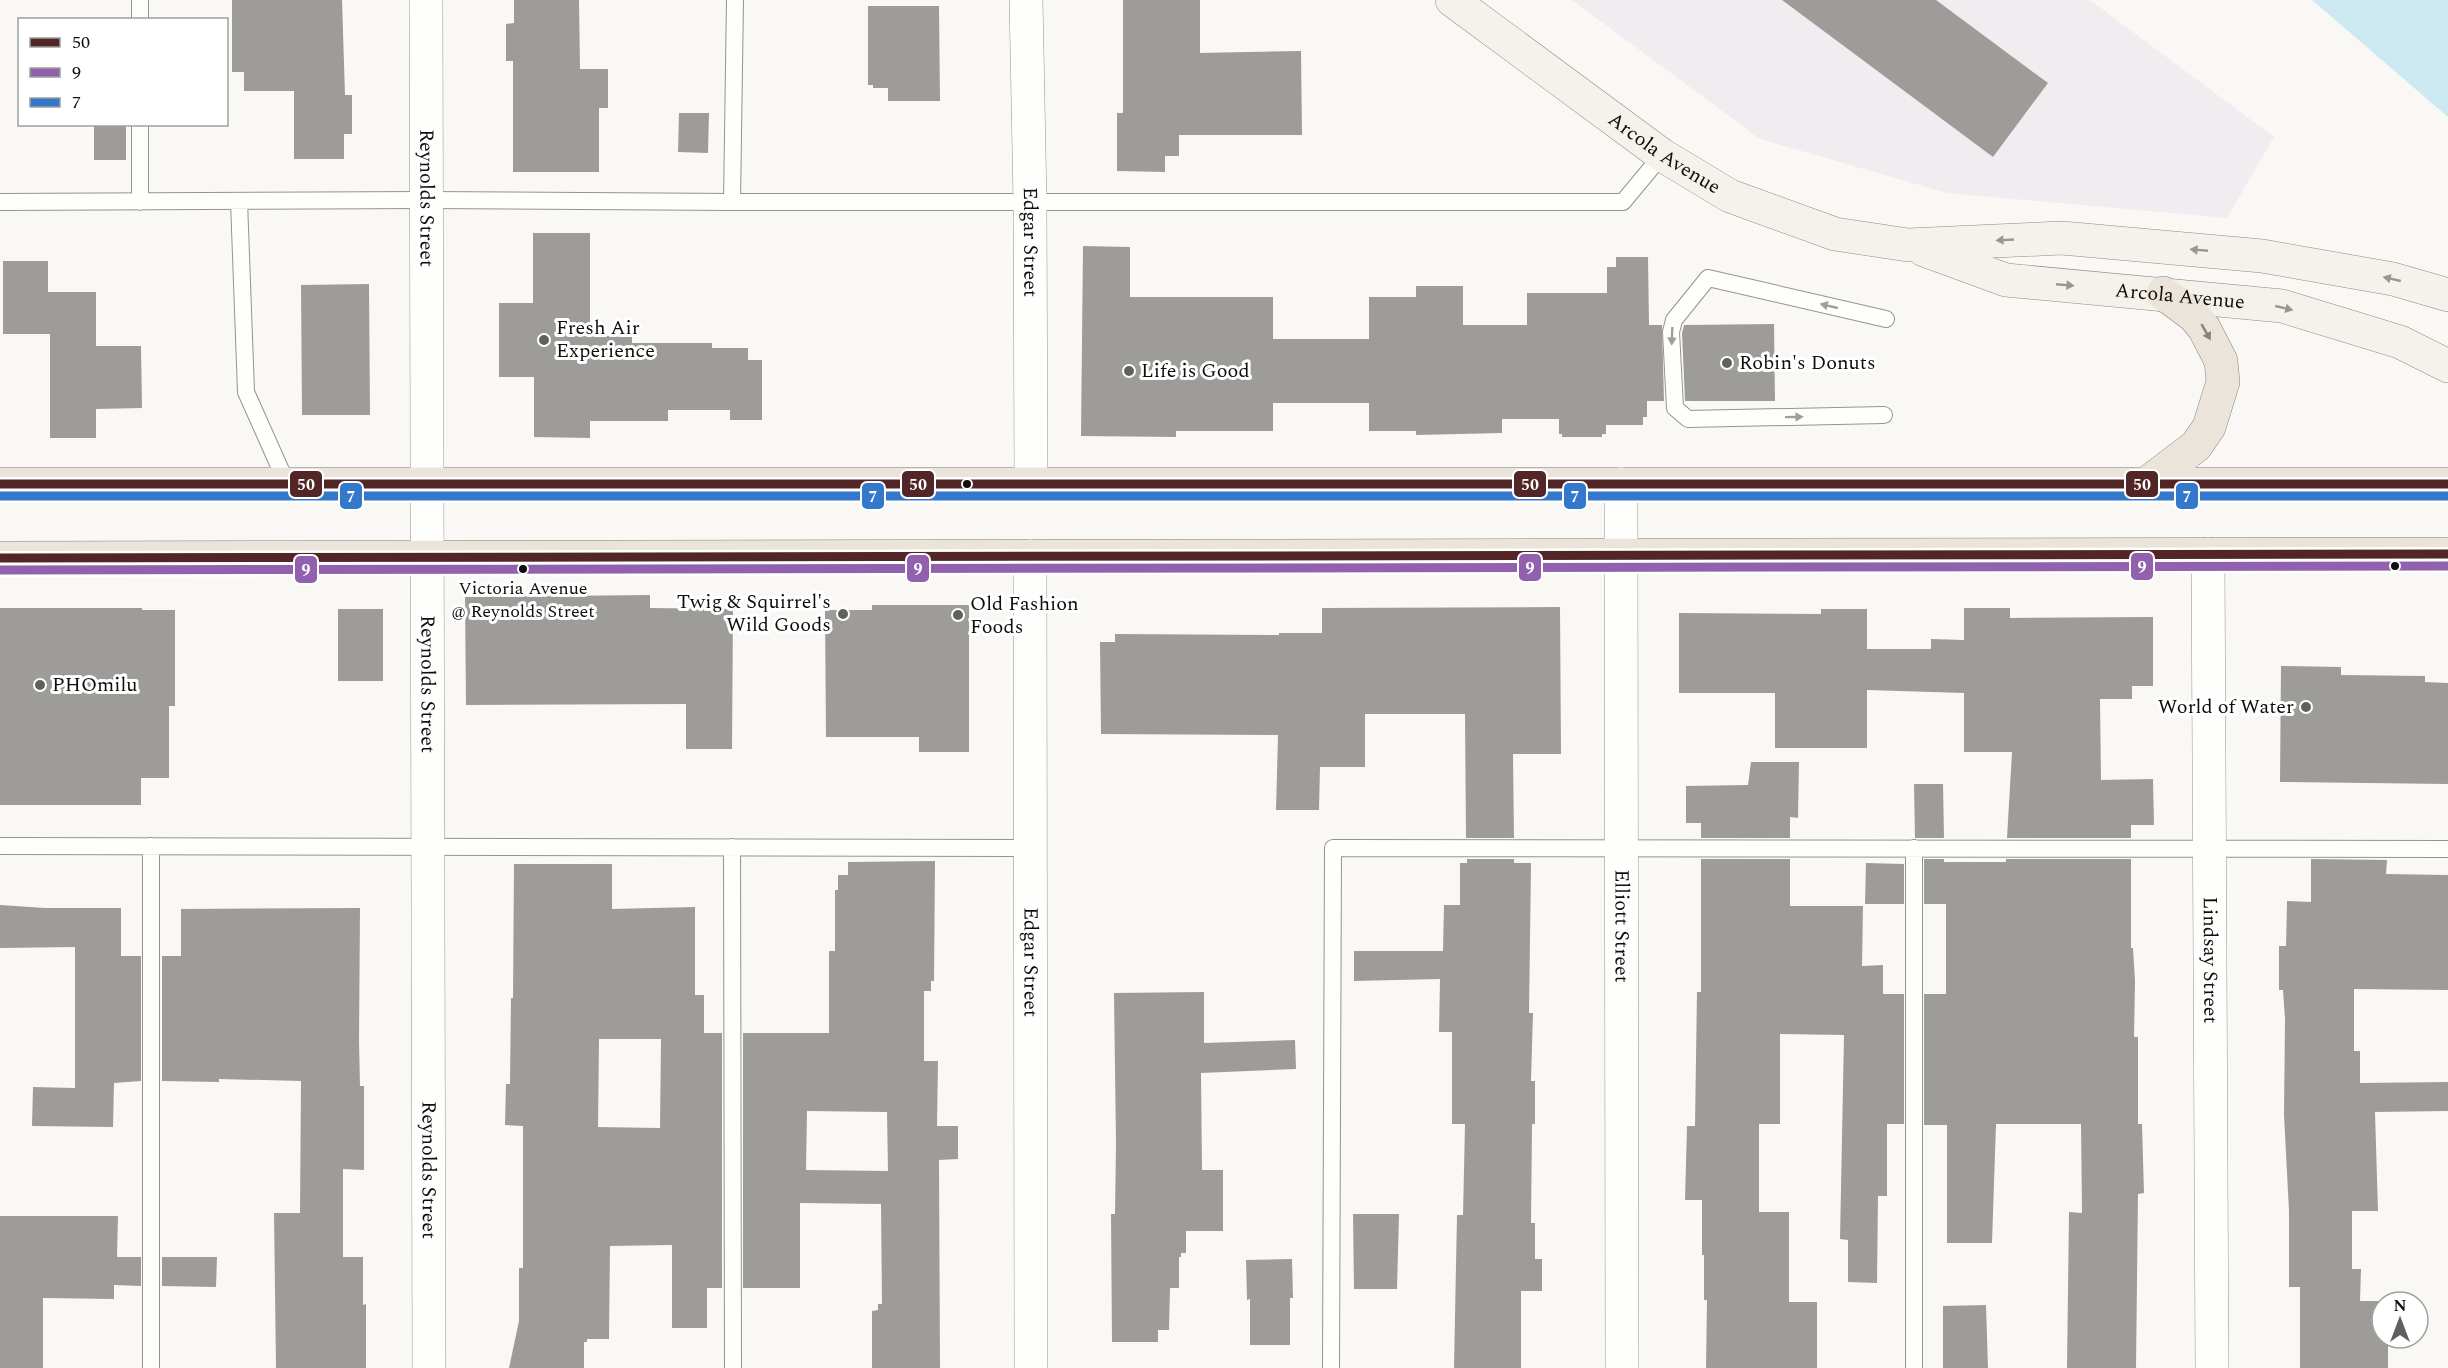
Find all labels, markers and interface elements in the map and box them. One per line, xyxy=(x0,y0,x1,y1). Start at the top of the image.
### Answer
legend xyxy=(18,18,228,126)
text: 50 xyxy=(72,29,90,56)
text: 9 xyxy=(72,59,81,86)
text: 7 xyxy=(72,89,81,116)
street label: Arcola Avenue xyxy=(1602,105,1726,202)
street label: Reynolds Street xyxy=(411,129,442,267)
street label: Edgar Street xyxy=(1015,187,1045,297)
one-way arrow xyxy=(1995,236,2014,245)
one-way arrow xyxy=(2190,245,2209,255)
one-way arrow xyxy=(2383,274,2401,284)
street label: Arcola Avenue xyxy=(2114,275,2246,317)
one-way arrow xyxy=(2056,280,2075,290)
one-way arrow xyxy=(1820,300,1838,310)
one-way arrow xyxy=(2275,303,2293,313)
place label: Fresh Air Experience xyxy=(556,313,655,366)
one-way arrow xyxy=(2201,324,2211,341)
one-way arrow xyxy=(1668,327,1677,346)
marker: Fresh Air Experience xyxy=(537,333,551,347)
place label: Robin's Donuts xyxy=(1739,348,1876,378)
place label: Life is Good xyxy=(1141,356,1250,386)
marker: Robin's Donuts xyxy=(1720,356,1734,370)
marker: Life is Good xyxy=(1122,364,1136,378)
one-way arrow xyxy=(1785,412,1804,422)
line badge: 50 xyxy=(289,470,323,498)
line badge: 50 xyxy=(901,470,935,498)
line badge: 50 xyxy=(1513,470,1547,498)
line badge: 50 xyxy=(2125,470,2159,498)
text: 50 xyxy=(297,473,315,497)
text: 50 xyxy=(909,473,927,497)
text: 50 xyxy=(1521,473,1539,497)
text: 50 xyxy=(2133,473,2151,497)
unlabelled marker xyxy=(961,478,973,490)
line badge: 7 xyxy=(339,482,363,510)
line badge: 7 xyxy=(861,482,885,510)
line badge: 7 xyxy=(1563,482,1587,510)
line badge: 7 xyxy=(2175,482,2199,510)
text: 7 xyxy=(347,485,356,509)
text: 7 xyxy=(869,485,878,509)
text: 7 xyxy=(1571,485,1580,509)
text: 7 xyxy=(2183,485,2192,509)
line badge: 9 xyxy=(2130,552,2154,581)
line badge: 9 xyxy=(1518,553,1542,582)
line badge: 9 xyxy=(906,554,930,583)
line badge: 9 xyxy=(294,555,318,584)
text: 9 xyxy=(2138,555,2147,579)
text: 9 xyxy=(1526,556,1535,580)
text: 9 xyxy=(914,557,923,581)
text: 9 xyxy=(302,558,311,582)
unlabelled marker xyxy=(2389,560,2401,572)
marker: Victoria Avenue @ Reynolds Street xyxy=(517,563,529,575)
place label: Victoria Avenue @ Reynolds Street xyxy=(451,575,595,625)
place label: Twig & Squirrel's Wild Goods xyxy=(677,587,831,640)
place label: Old Fashion Foods xyxy=(970,589,1079,642)
marker: Twig & Squirrel's Wild Goods xyxy=(836,607,850,621)
marker: Old Fashion Foods xyxy=(951,608,965,622)
street label: Reynolds Street xyxy=(412,615,443,753)
place label: PHOmilu xyxy=(52,670,138,700)
marker: PHOmilu xyxy=(33,678,47,692)
place label: World of Water xyxy=(2158,692,2294,722)
marker: World of Water xyxy=(2299,700,2313,714)
street label: Elliott Street xyxy=(1606,869,1637,983)
street label: Lindsay Street xyxy=(2195,896,2225,1024)
street label: Edgar Street xyxy=(1015,907,1046,1017)
street label: Reynolds Street xyxy=(413,1101,444,1239)
north arrow xyxy=(2370,1290,2430,1350)
text: N xyxy=(2393,1294,2407,1318)

